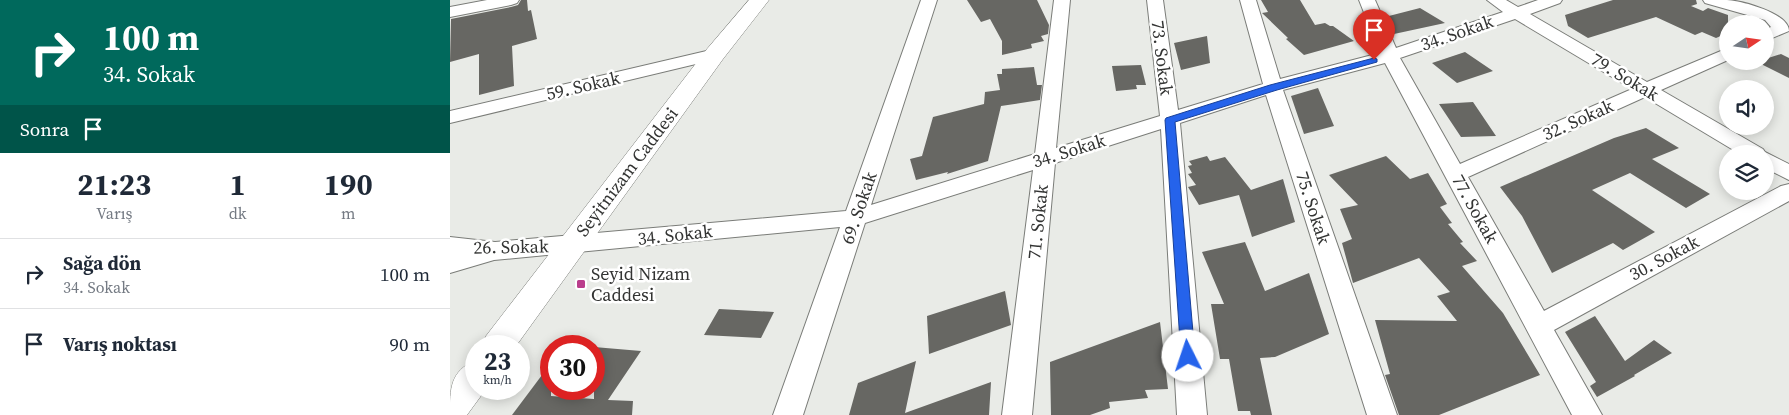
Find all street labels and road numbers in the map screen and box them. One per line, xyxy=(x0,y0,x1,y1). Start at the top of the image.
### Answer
street label: 34. Sokak xyxy=(1417,8,1497,57)
street label: 73. Sokak xyxy=(1145,19,1180,97)
street label: 79. Sokak xyxy=(1587,46,1664,107)
street label: 59. Sokak xyxy=(543,65,623,106)
street label: 32. Sokak xyxy=(1538,93,1617,146)
street label: Seyitnizam Caddesi xyxy=(570,102,683,241)
street label: 34. Sokak xyxy=(1029,128,1109,173)
street label: 69. Sokak xyxy=(834,168,883,248)
street label: 75. Sokak xyxy=(1290,168,1337,248)
street label: 77. Sokak xyxy=(1446,170,1505,248)
street label: 71. Sokak xyxy=(1021,183,1054,261)
street label: 34. Sokak xyxy=(636,218,714,251)
street label: 30. Sokak xyxy=(1625,229,1703,286)
street label: 26. Sokak xyxy=(473,233,549,260)

